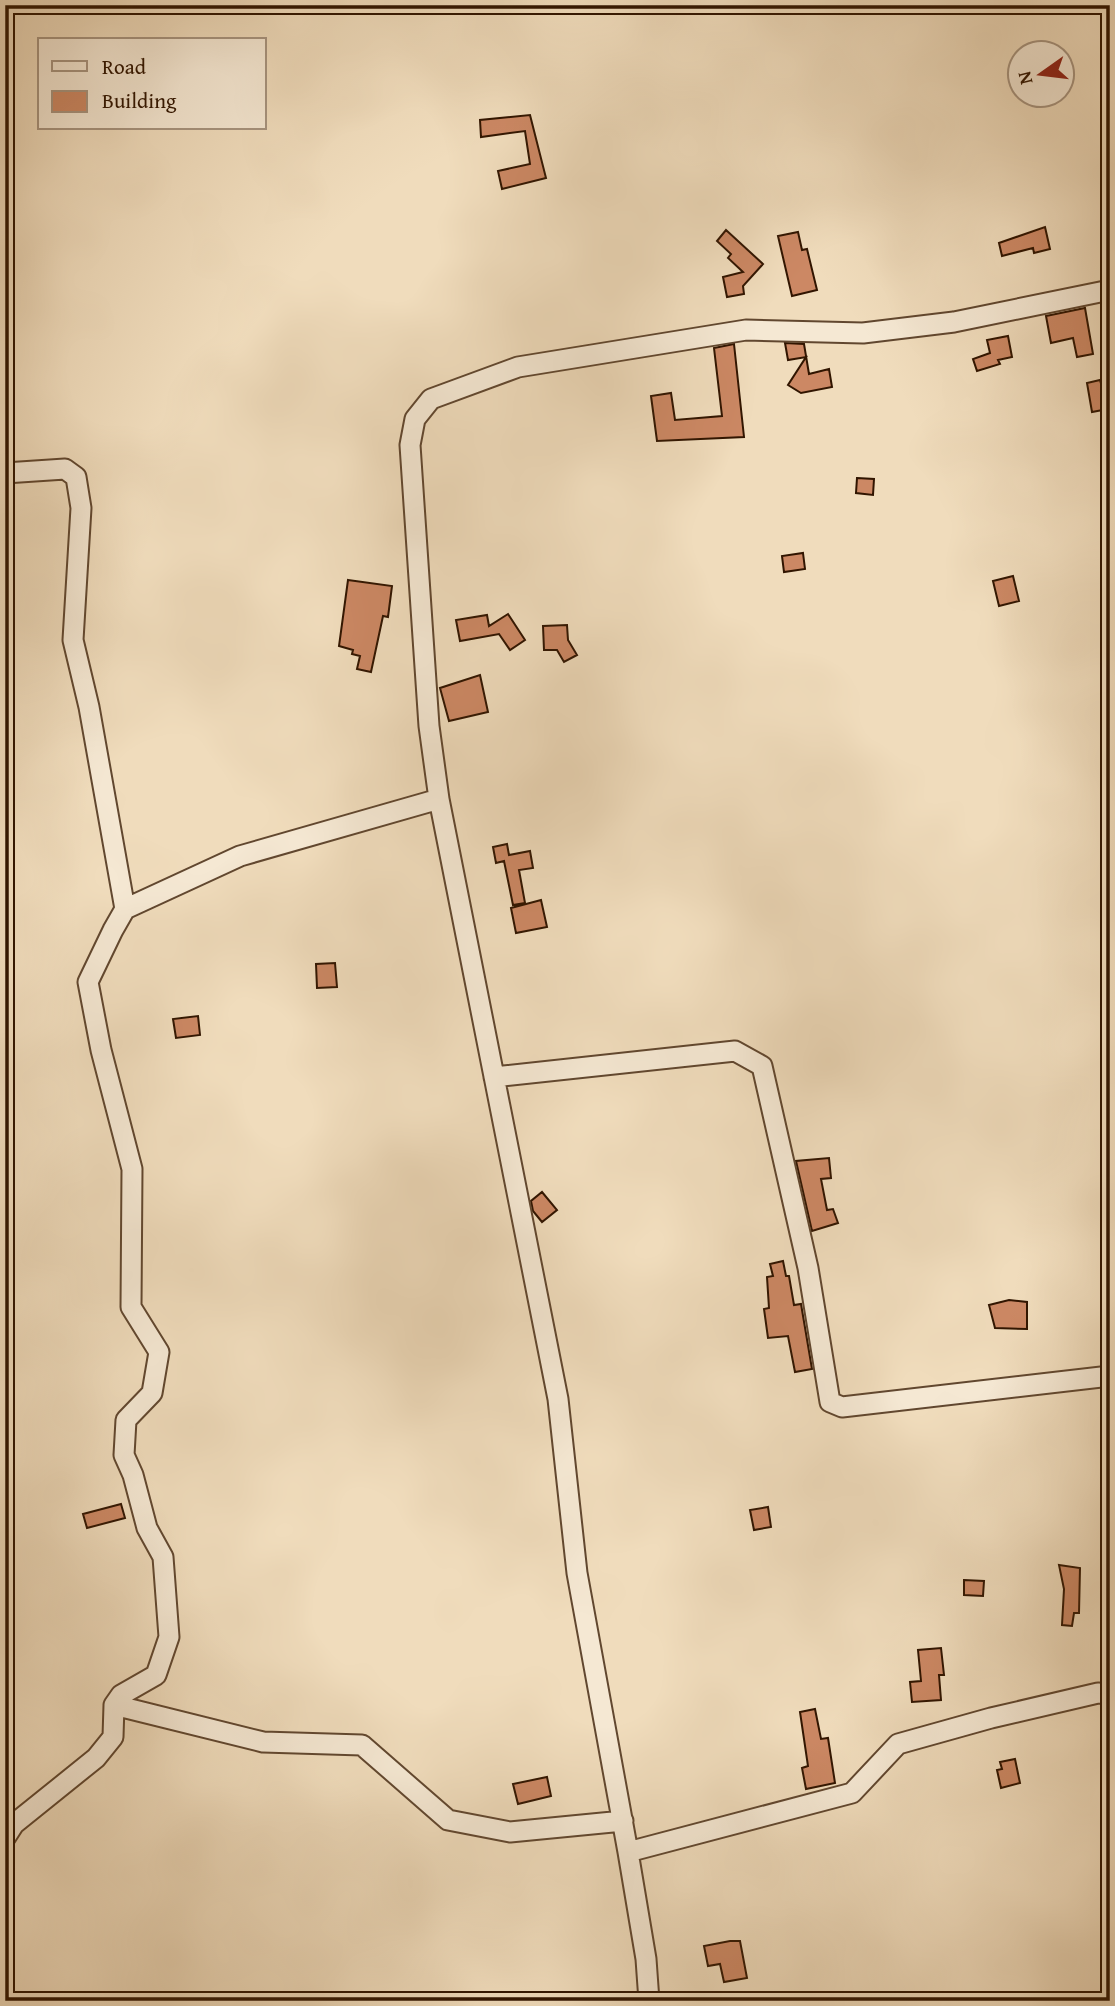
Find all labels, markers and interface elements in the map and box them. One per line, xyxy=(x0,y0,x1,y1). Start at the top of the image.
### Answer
legend xyxy=(38,38,266,130)
north arrow xyxy=(1006,38,1076,108)
text: Road xyxy=(102,51,147,82)
text: N xyxy=(1009,68,1040,88)
text: Building xyxy=(102,85,177,116)

